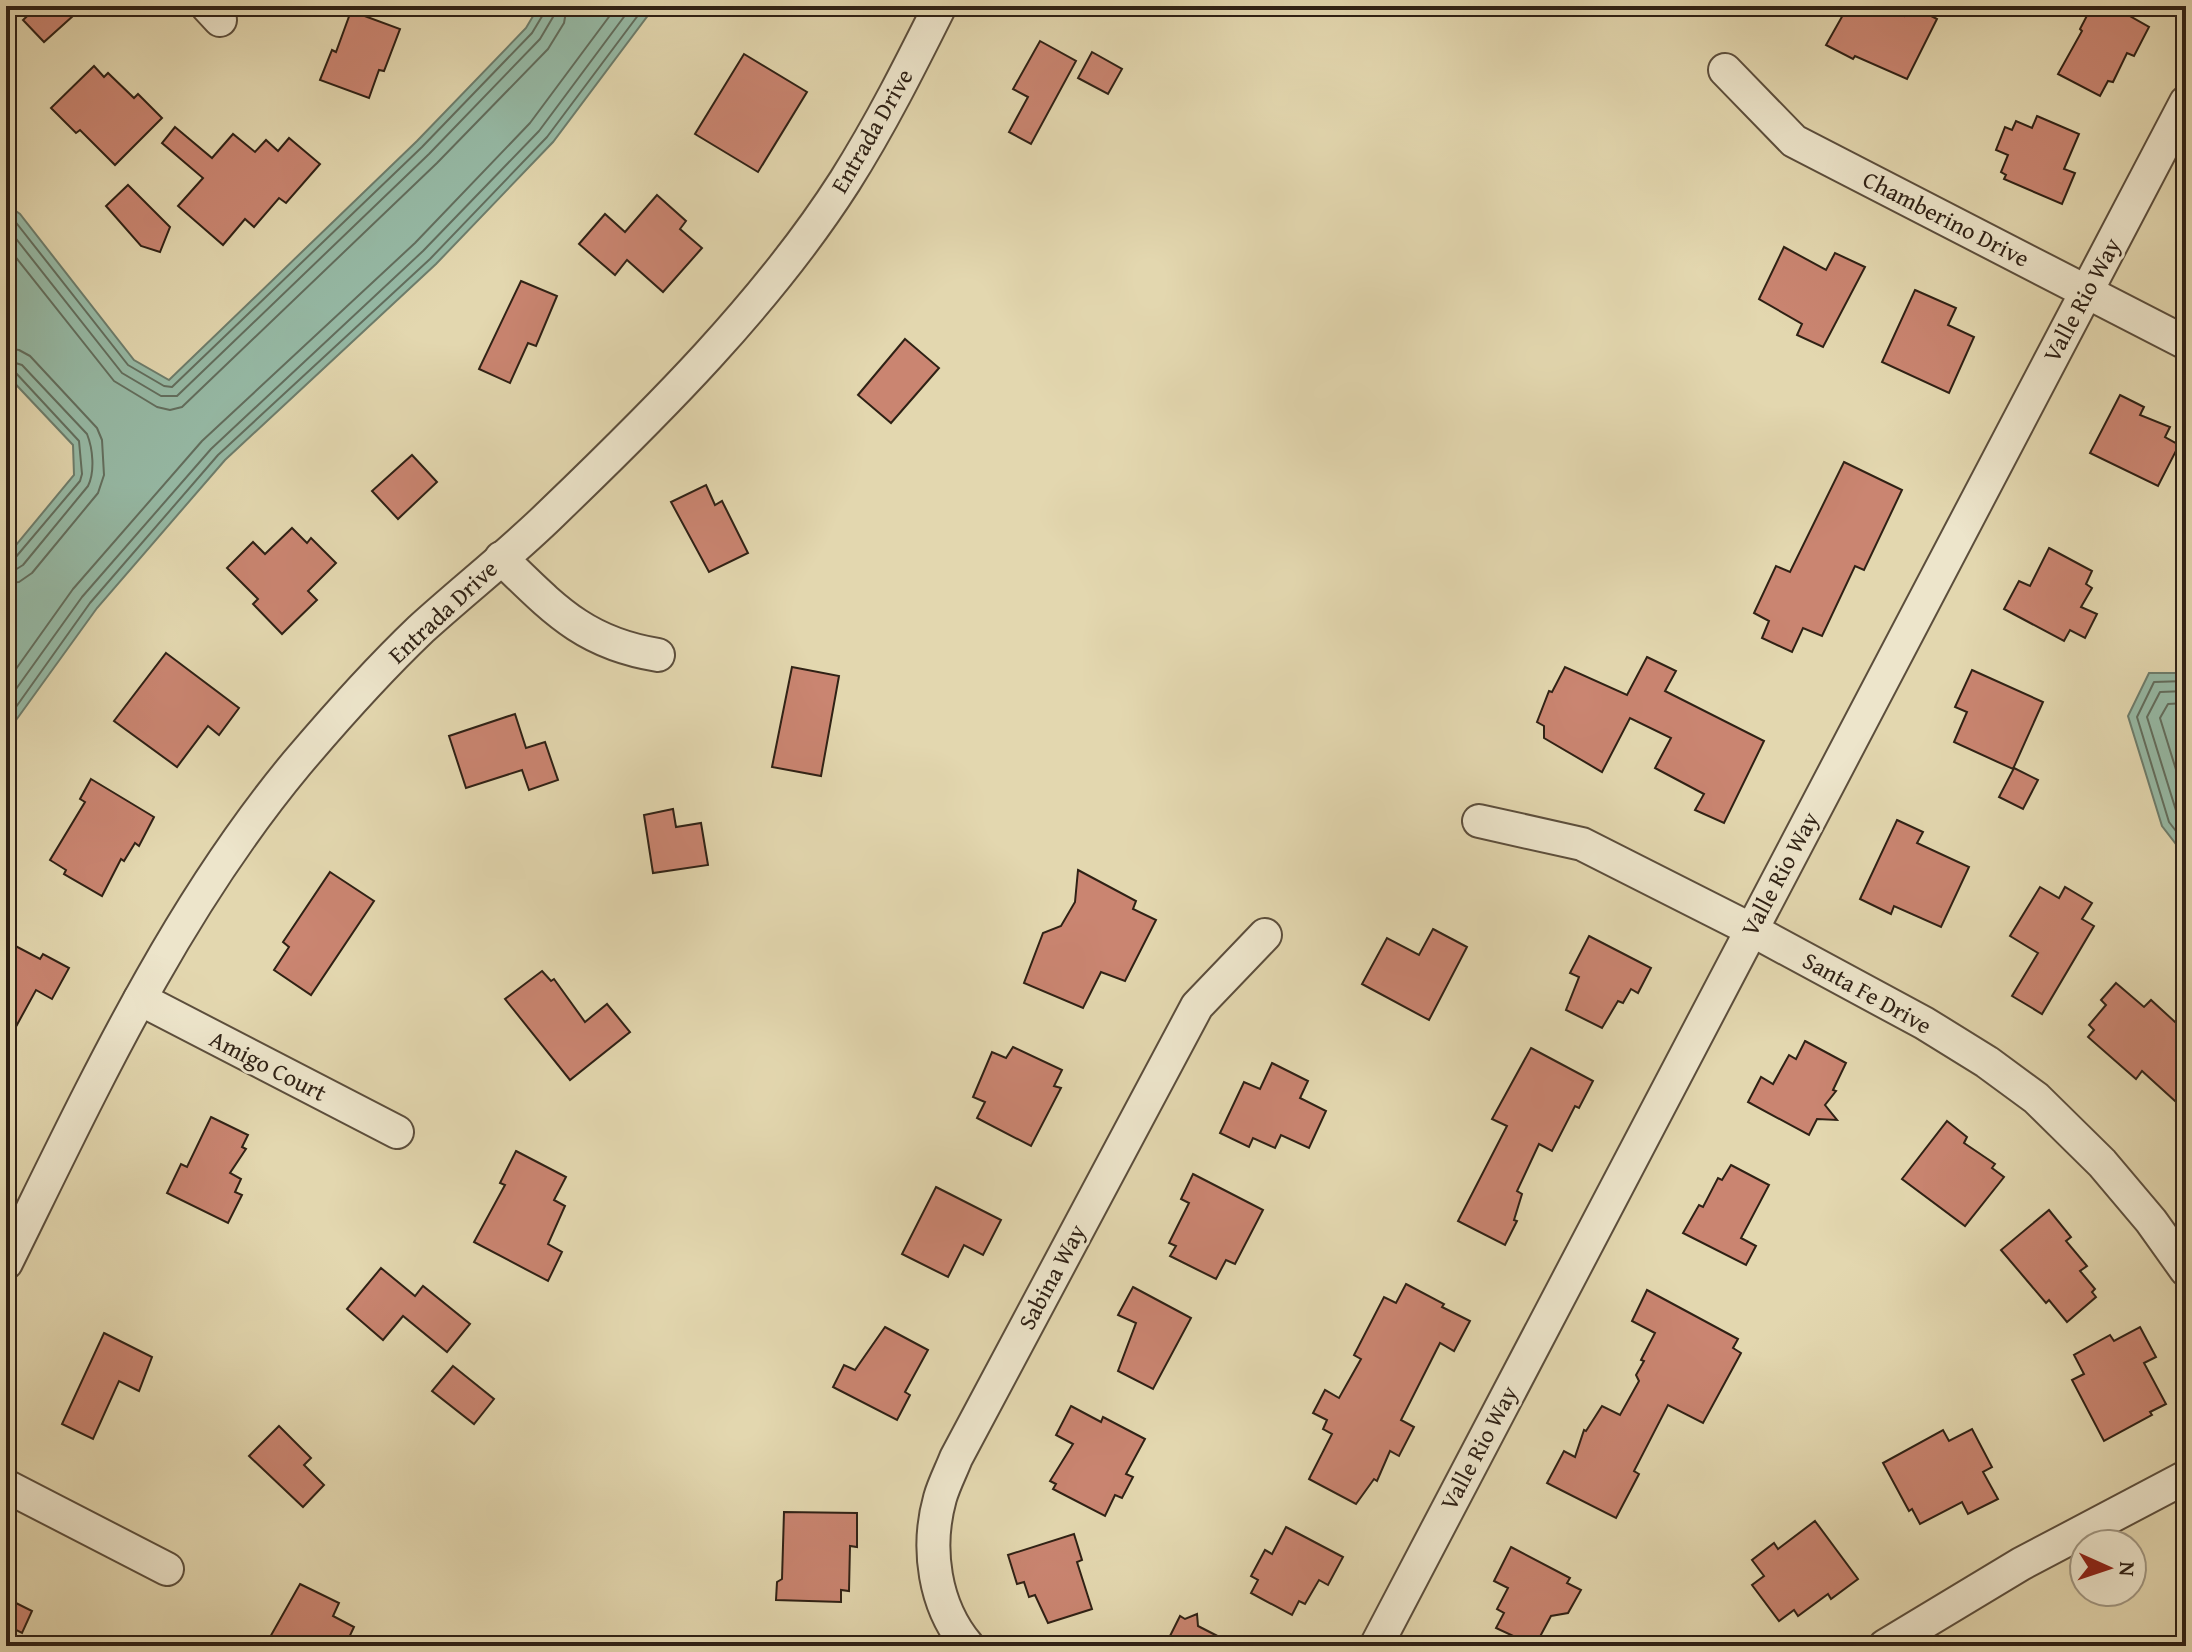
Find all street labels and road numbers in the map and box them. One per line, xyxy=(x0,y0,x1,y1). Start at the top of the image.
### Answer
street label: Entrada Drive xyxy=(822,62,921,199)
street label: Chamberino Drive xyxy=(1857,162,2036,276)
street label: Valle Rio Way xyxy=(2034,231,2129,368)
street label: Entrada Drive xyxy=(380,552,505,672)
street label: Valle Rio Way xyxy=(1732,805,1827,942)
street label: Santa Fe Drive xyxy=(1796,943,1938,1042)
street label: Amigo Court xyxy=(204,1021,333,1110)
street label: Sabina Way xyxy=(1009,1218,1094,1336)
street label: Valle Rio Way xyxy=(1431,1379,1526,1516)

